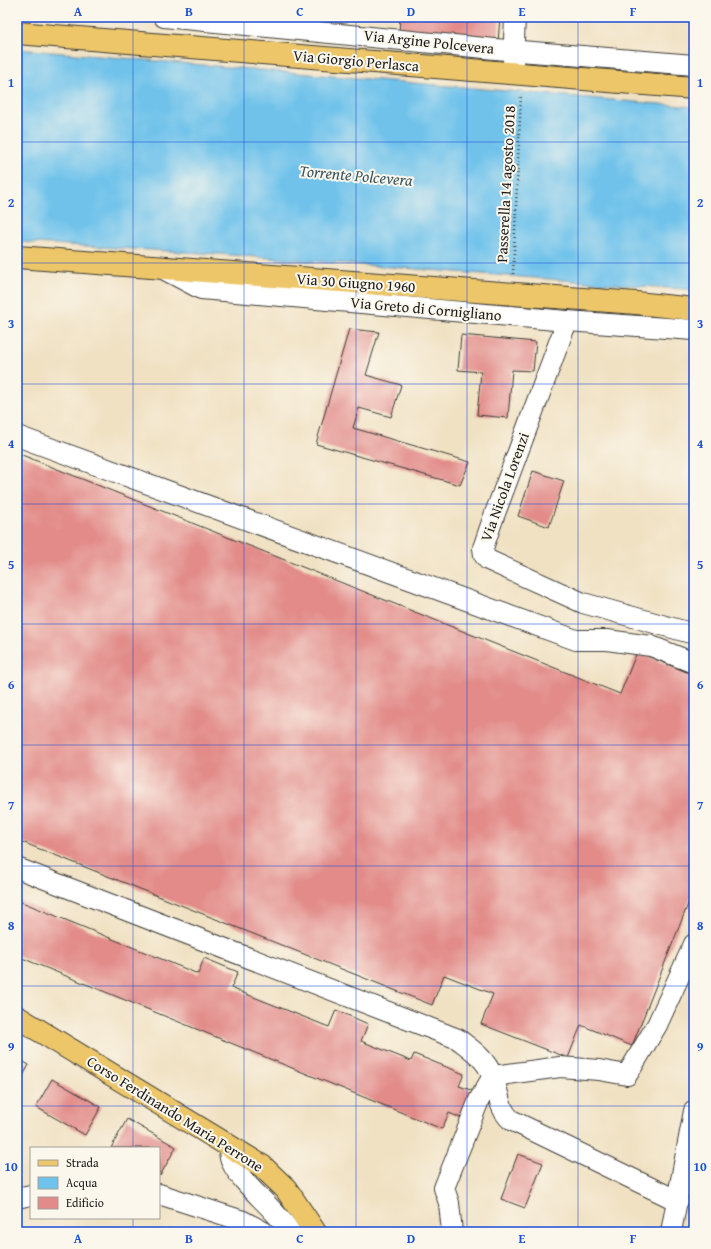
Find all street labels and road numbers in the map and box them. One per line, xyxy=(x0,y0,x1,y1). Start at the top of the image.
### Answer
street label: Via Argine Polcevera xyxy=(363,24,495,59)
street label: Via Giorgio Perlasca xyxy=(292,45,420,76)
street label: Passerella 14 agosto 2018 xyxy=(491,105,520,263)
street label: Via 30 Giugno 1960 xyxy=(296,268,416,297)
street label: Via Greto di Cornigliano xyxy=(350,291,503,326)
street label: Via Nicola Lorenzi xyxy=(475,429,534,544)
street label: Corso Ferdinando Maria Perrone xyxy=(83,1051,267,1177)

